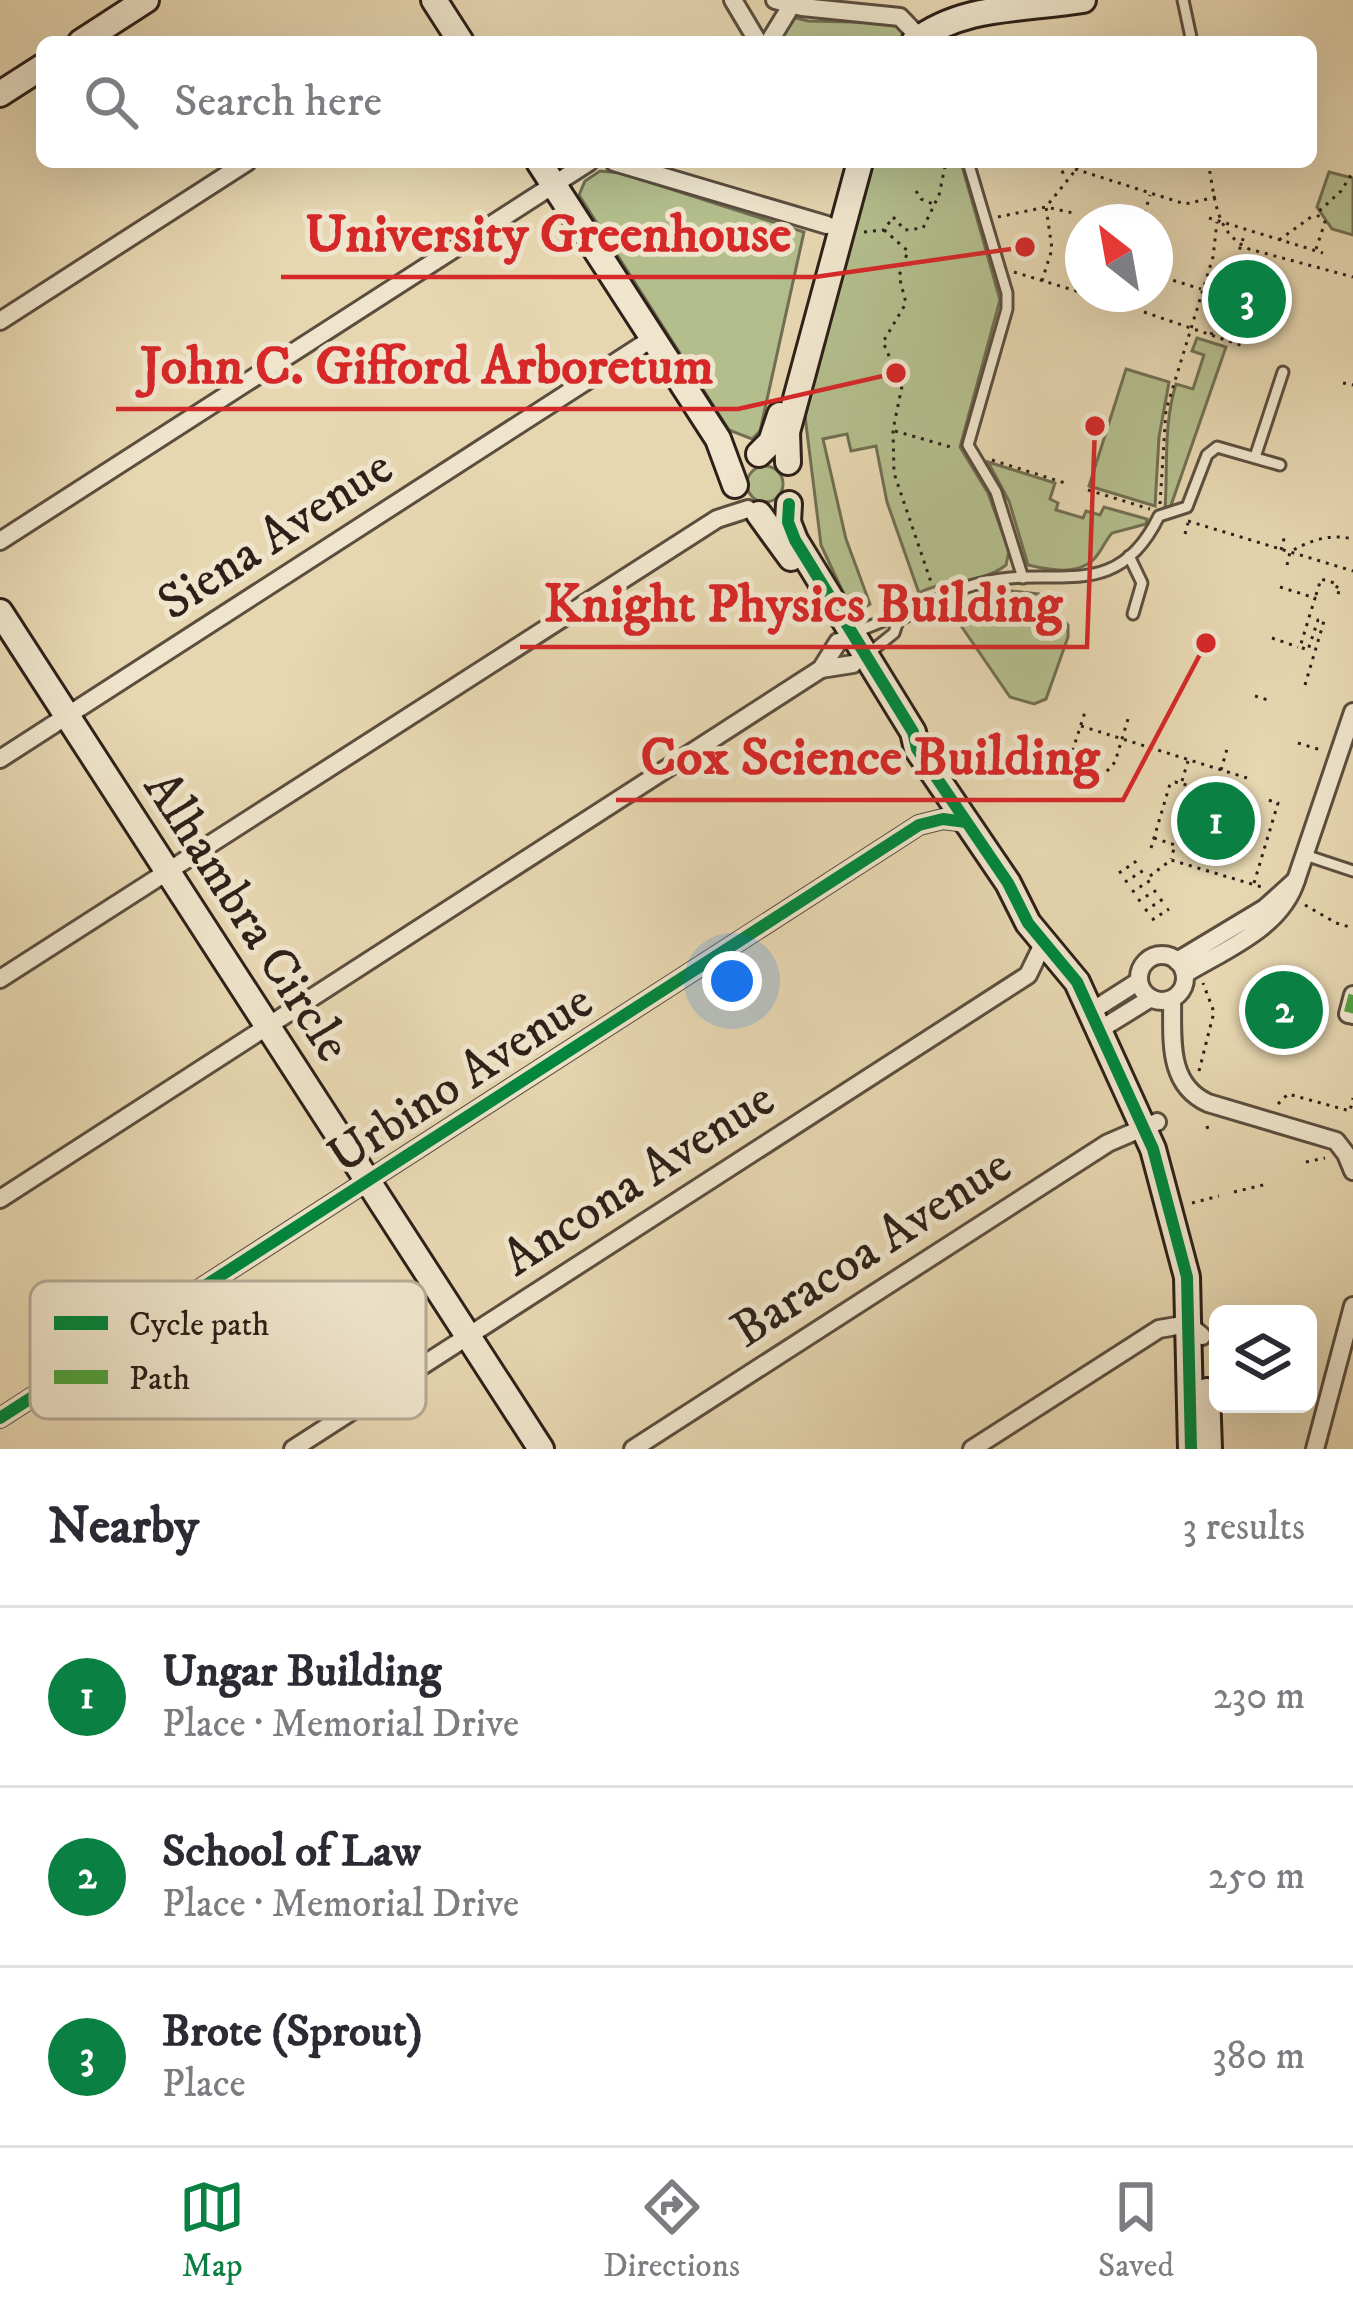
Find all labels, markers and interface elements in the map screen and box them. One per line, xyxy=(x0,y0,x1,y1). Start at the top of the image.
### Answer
search box xyxy=(36,36,1317,168)
icon: search xyxy=(78,69,144,135)
text: Search here xyxy=(174,74,382,130)
callout: University Greenhouse xyxy=(281,187,815,277)
text: University Greenhouse xyxy=(305,202,791,269)
north arrow xyxy=(1065,204,1173,312)
pin: 3 xyxy=(1208,254,1286,344)
callout: John C. Gifford Arboretum xyxy=(116,319,738,409)
text: John C. Gifford Arboretum xyxy=(135,334,714,401)
street label: Siena Avenue xyxy=(146,436,405,635)
callout: Knight Physics Building xyxy=(520,557,1087,647)
text: Knight Physics Building xyxy=(544,572,1064,639)
callout: Cox Science Building xyxy=(616,710,1123,800)
text: Cox Science Building xyxy=(640,725,1101,792)
street label: Alhambra Circle xyxy=(129,759,364,1074)
pin: 1 xyxy=(1177,776,1255,866)
your location xyxy=(702,951,762,1011)
pin: 2 xyxy=(1245,965,1323,1055)
street label: Urbino Avenue xyxy=(316,970,605,1189)
street label: Ancona Avenue xyxy=(490,1068,787,1291)
street label: Baracoa Avenue xyxy=(720,1134,1024,1363)
legend xyxy=(30,1281,426,1419)
text: Cycle path xyxy=(129,1305,269,1346)
map controls xyxy=(1209,1305,1317,1413)
button: layers xyxy=(1209,1305,1317,1413)
text: Path xyxy=(129,1359,190,1400)
text: Nearby xyxy=(48,1495,199,1559)
text: 3 results xyxy=(1182,1503,1305,1552)
text: Ungar Building xyxy=(162,1644,442,1700)
text: 1 xyxy=(80,1672,94,1721)
text: 230 m xyxy=(1213,1672,1305,1721)
text: Place · Memorial Drive xyxy=(162,1700,519,1749)
text: School of Law xyxy=(162,1824,421,1880)
text: 2 xyxy=(77,1852,97,1901)
text: 250 m xyxy=(1208,1852,1305,1901)
text: Place · Memorial Drive xyxy=(162,1880,519,1929)
text: Brote (Sprout) xyxy=(162,2004,422,2060)
text: 3 xyxy=(80,2032,94,2081)
text: 380 m xyxy=(1212,2032,1305,2081)
text: Place xyxy=(162,2060,246,2109)
tab: Map xyxy=(179,2174,245,2287)
tab: Directions xyxy=(603,2174,740,2287)
tab: Saved xyxy=(1098,2174,1174,2287)

